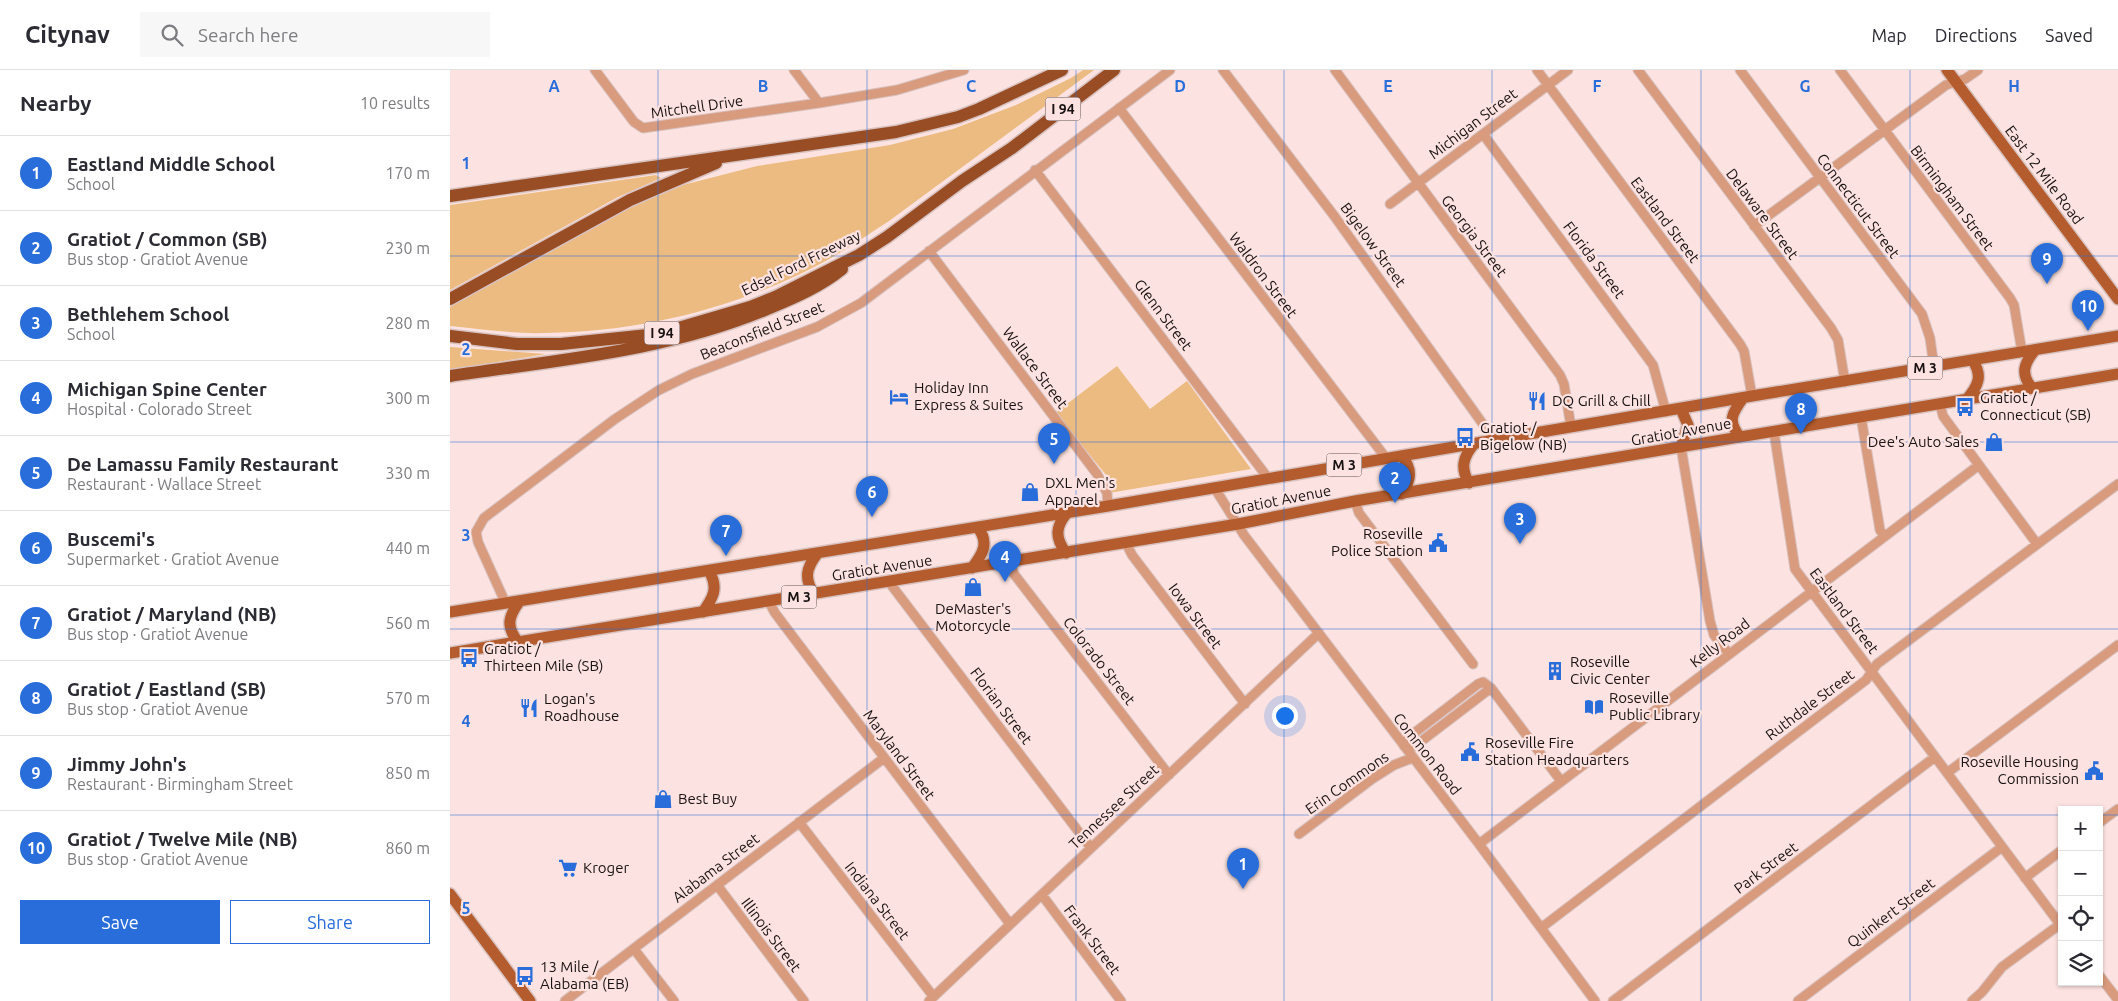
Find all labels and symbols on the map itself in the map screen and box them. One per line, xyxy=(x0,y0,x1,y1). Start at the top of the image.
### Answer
text: A xyxy=(548,77,560,95)
text: B xyxy=(758,77,768,95)
text: C xyxy=(966,77,976,95)
text: D xyxy=(1174,77,1186,95)
text: E xyxy=(1383,77,1393,95)
text: F xyxy=(1593,77,1602,95)
text: G xyxy=(1799,77,1811,95)
text: H xyxy=(2008,77,2020,95)
street label: Michigan Street xyxy=(1425,85,1520,162)
street label: Mitchell Drive xyxy=(650,92,744,121)
road number: I 94 xyxy=(1046,98,1080,120)
street label: East 12 Mile Road xyxy=(2002,122,2087,227)
street label: Birmingham Street xyxy=(1907,142,1998,254)
street label: Connecticut Street xyxy=(1814,150,1903,261)
text: 1 xyxy=(461,154,471,172)
street label: Delaware Street xyxy=(1723,165,1802,262)
street label: Eastland Street xyxy=(1628,174,1703,266)
street label: Georgia Street xyxy=(1438,191,1511,280)
street label: Bigelow Street xyxy=(1337,199,1410,290)
street label: Florida Street xyxy=(1560,218,1629,302)
street label: Edsel Ford Freeway xyxy=(739,226,863,299)
street label: Waldron Street xyxy=(1226,229,1301,321)
pin: 9 xyxy=(2031,243,2063,284)
street label: Glenn Street xyxy=(1131,276,1196,354)
pin: 10 xyxy=(2072,290,2104,331)
street label: Beaconsfield Street xyxy=(697,298,826,363)
road number: I 94 xyxy=(644,322,680,344)
street label: Wallace Street xyxy=(999,324,1072,412)
text: 2 xyxy=(461,340,471,358)
road number: M 3 xyxy=(1908,356,1942,380)
place label: Holiday Inn Express & Suites xyxy=(914,379,1023,413)
hotel icon: Holiday Inn Express & Suites xyxy=(888,386,910,408)
place label: Gratiot / Connecticut (SB) xyxy=(1980,389,2091,423)
restaurant icon: DQ Grill & Chill xyxy=(1526,390,1548,412)
place label: DQ Grill & Chill xyxy=(1552,392,1651,409)
pin: 8 xyxy=(1785,393,1817,434)
bus stop icon: Gratiot / Connecticut (SB) xyxy=(1954,396,1976,418)
street label: Gratiot Avenue xyxy=(1629,414,1732,449)
place label: Gratiot / Bigelow (NB) xyxy=(1480,419,1567,453)
pin: 5 xyxy=(1038,423,1070,464)
bus stop icon: Gratiot / Bigelow (NB) xyxy=(1454,426,1476,448)
shop icon: Dee's Auto Sales xyxy=(1983,431,2005,453)
place label: Dee's Auto Sales xyxy=(1868,433,1979,450)
road number: M 3 xyxy=(1326,454,1362,476)
pin: 2 xyxy=(1379,462,1411,503)
place label: DXL Men's Apparel xyxy=(1045,474,1115,508)
pin: 6 xyxy=(856,476,888,517)
shop icon: DXL Men's Apparel xyxy=(1019,481,1041,503)
street label: Gratiot Avenue xyxy=(1229,481,1332,518)
pin: 3 xyxy=(1504,503,1536,544)
pin: 7 xyxy=(710,515,742,556)
place label: Roseville Police Station xyxy=(1331,525,1423,559)
text: 3 xyxy=(461,526,471,544)
public building icon: Roseville Police Station xyxy=(1427,532,1449,554)
pin: 4 xyxy=(989,541,1021,582)
street label: Gratiot Avenue xyxy=(830,551,933,584)
street label: Eastland Street xyxy=(1807,565,1882,657)
shop icon: DeMaster's Motorcycle xyxy=(962,576,984,598)
street label: Iowa Street xyxy=(1165,580,1225,652)
road number: M 3 xyxy=(782,586,816,608)
place label: DeMaster's Motorcycle xyxy=(935,600,1011,634)
street label: Colorado Street xyxy=(1060,613,1139,708)
street label: Kelly Road xyxy=(1687,615,1753,671)
place label: Gratiot / Thirteen Mile (SB) xyxy=(484,640,604,674)
bus stop icon: Gratiot / Thirteen Mile (SB) xyxy=(458,647,480,669)
place label: Roseville Civic Center xyxy=(1570,653,1650,687)
building icon: Roseville Civic Center xyxy=(1544,660,1566,682)
street label: Florian Street xyxy=(967,664,1036,747)
street label: Ruthdale Street xyxy=(1762,666,1857,743)
place label: Roseville Public Library xyxy=(1609,689,1700,723)
place label: Logan's Roadhouse xyxy=(544,690,619,724)
library icon: Roseville Public Library xyxy=(1583,696,1605,718)
restaurant icon: Logan's Roadhouse xyxy=(518,697,540,719)
your location xyxy=(1272,703,1298,729)
street label: Maryland Street xyxy=(860,706,939,803)
street label: Common Road xyxy=(1390,709,1465,798)
text: 4 xyxy=(461,712,471,730)
place label: Roseville Fire Station Headquarters xyxy=(1485,734,1629,768)
public building icon: Roseville Fire Station Headquarters xyxy=(1459,741,1481,763)
street label: Erin Commons xyxy=(1302,748,1392,818)
place label: Roseville Housing Commission xyxy=(1960,753,2079,787)
public building icon: Roseville Housing Commission xyxy=(2083,760,2105,782)
street label: Tennessee Street xyxy=(1065,761,1162,852)
shop icon: Best Buy xyxy=(652,788,674,810)
place label: Best Buy xyxy=(678,790,737,807)
street label: Alabama Street xyxy=(669,829,762,906)
street label: Park Street xyxy=(1731,838,1801,897)
pin: 1 xyxy=(1227,848,1259,889)
supermarket icon: Kroger xyxy=(557,857,579,879)
street label: Indiana Street xyxy=(842,858,913,943)
place label: Kroger xyxy=(583,859,629,876)
street label: Quinkert Street xyxy=(1844,874,1938,951)
street label: Illinois Street xyxy=(738,894,805,975)
text: 5 xyxy=(461,899,471,917)
street label: Frank Street xyxy=(1061,902,1124,978)
place label: 13 Mile / Alabama (EB) xyxy=(540,958,629,992)
bus stop icon: 13 Mile / Alabama (EB) xyxy=(514,965,536,987)

